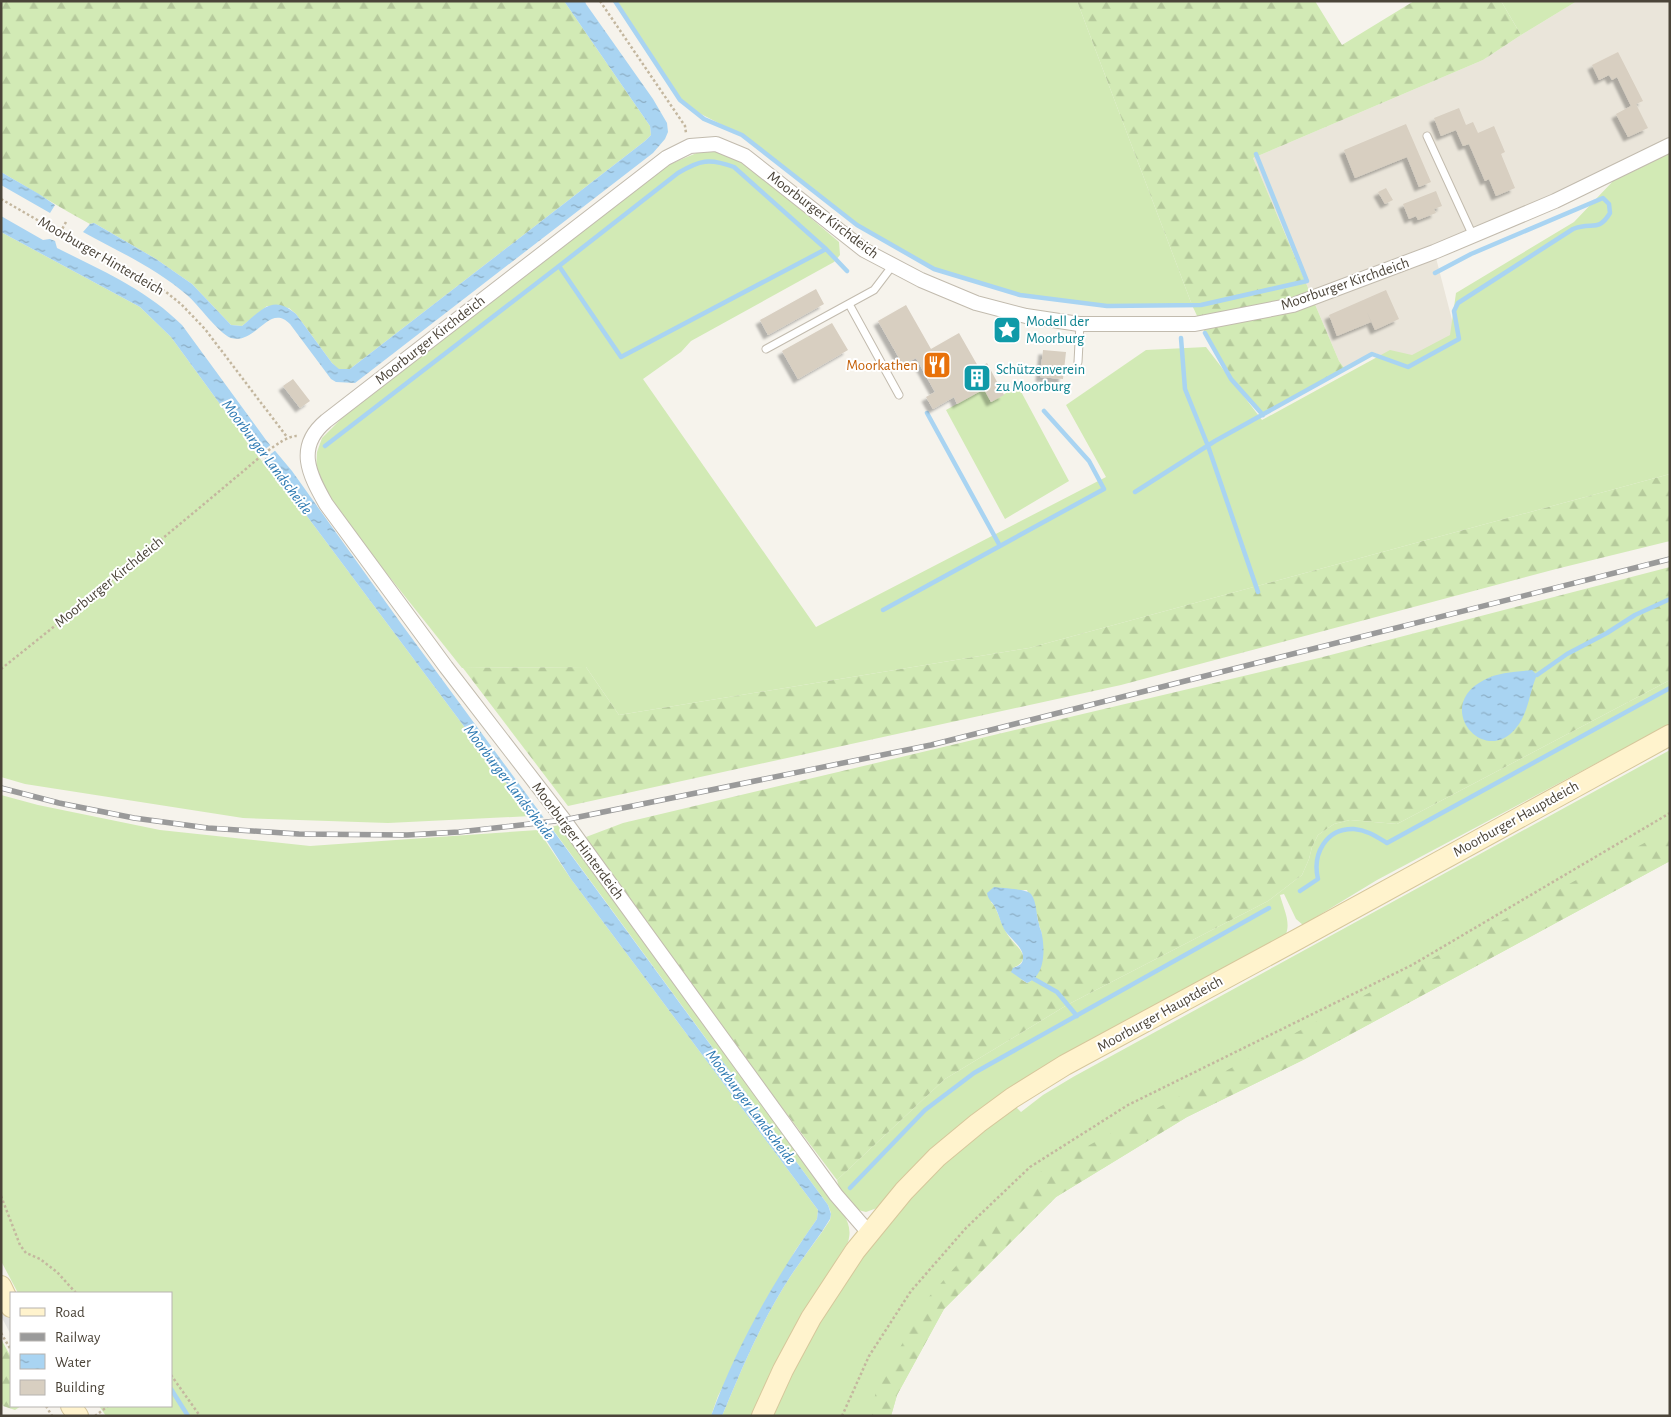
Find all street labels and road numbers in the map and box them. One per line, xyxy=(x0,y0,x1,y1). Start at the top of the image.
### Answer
street label: Moorburger Kirchdeich xyxy=(765,168,881,262)
street label: Moorburger Hinterdeich xyxy=(36,214,166,298)
street label: Moorburger Kirchdeich xyxy=(1279,255,1411,313)
street label: Moorburger Kirchdeich xyxy=(372,293,488,387)
street label: Moorburger Kirchdeich xyxy=(52,534,166,630)
street label: Moorburger Hauptdeich xyxy=(1451,778,1581,860)
street label: Moorburger Hinterdeich xyxy=(529,780,627,902)
street label: Moorburger Hauptdeich xyxy=(1095,973,1225,1055)

